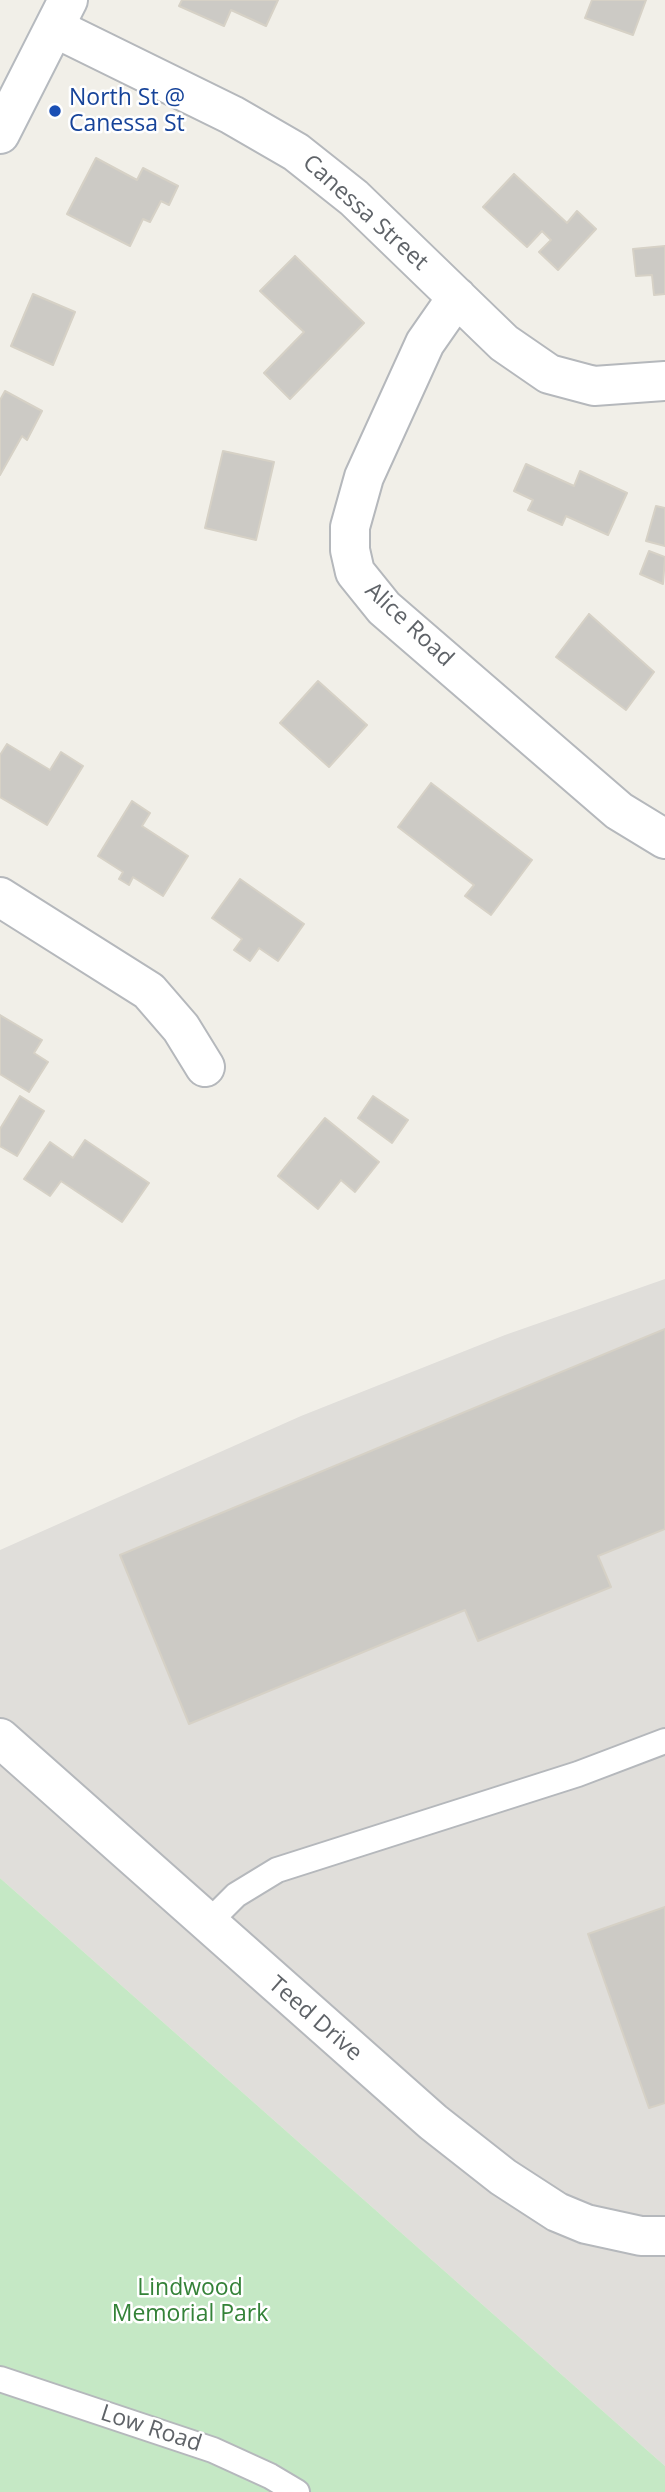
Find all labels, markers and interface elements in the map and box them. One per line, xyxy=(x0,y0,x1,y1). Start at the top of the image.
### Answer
place label: North St @ Canessa St xyxy=(69,84,185,138)
marker: North St @ Canessa St xyxy=(47,103,63,119)
street label: Canessa Street xyxy=(297,149,433,277)
street label: Alice Road xyxy=(359,577,459,673)
street label: Teed Drive xyxy=(263,1971,367,2067)
park label: Lindwood Memorial Park xyxy=(112,2274,268,2328)
street label: Low Road xyxy=(97,2400,205,2458)

